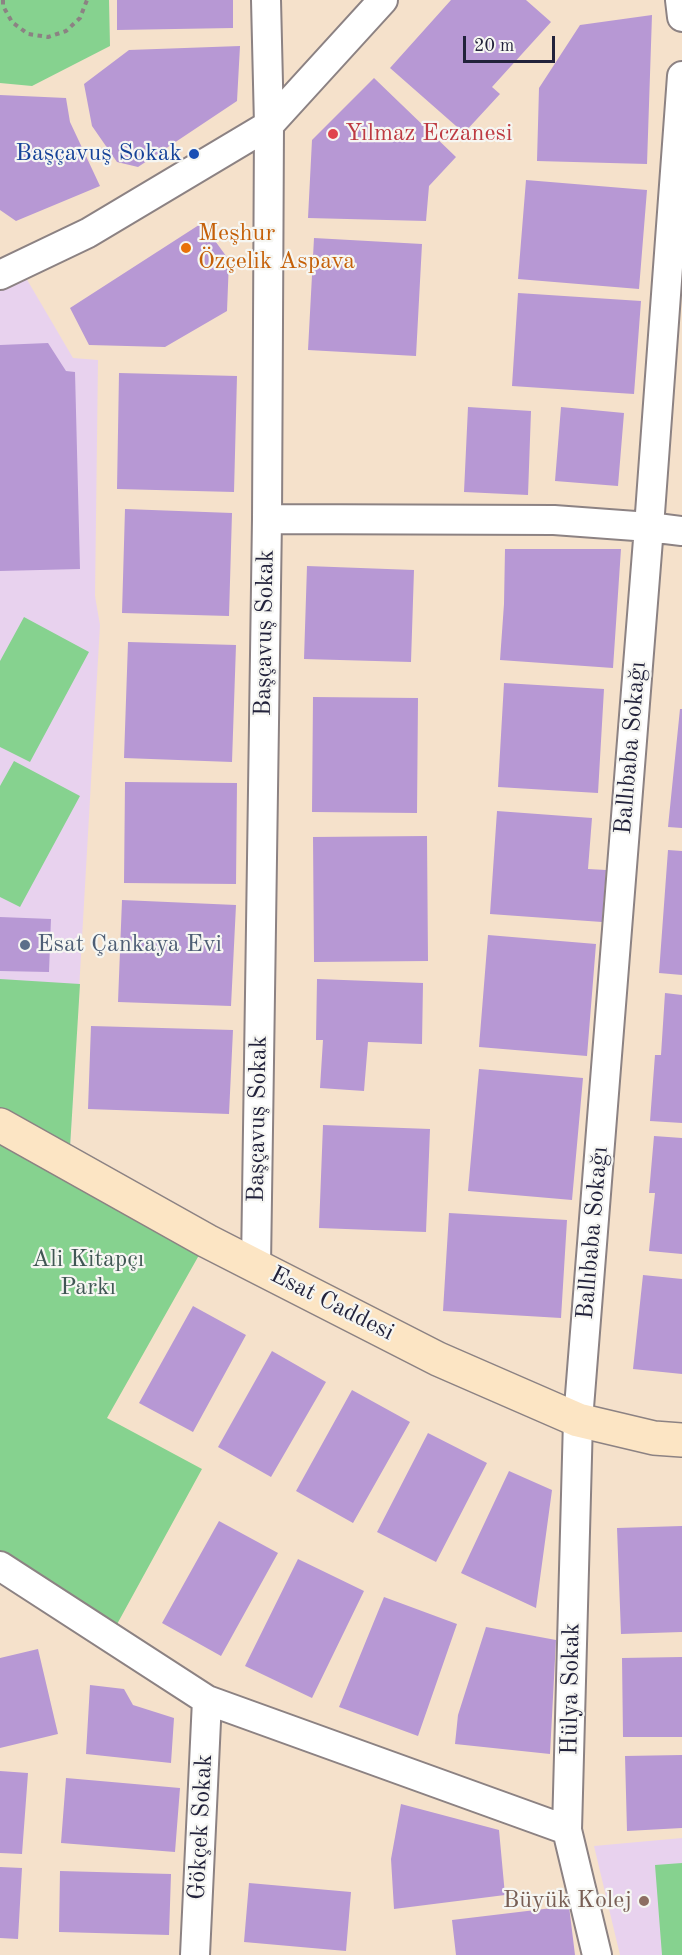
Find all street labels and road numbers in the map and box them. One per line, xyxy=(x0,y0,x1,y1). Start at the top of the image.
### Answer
street label: Başçavuş Sokak xyxy=(249,549,281,717)
street label: Ballıbaba Sokağı xyxy=(609,660,653,836)
street label: Başçavuş Sokak xyxy=(242,1035,274,1203)
street label: Ballıbaba Sokağı xyxy=(571,1145,615,1321)
street label: Esat Caddesi xyxy=(265,1261,399,1347)
street label: Hülya Sokak xyxy=(555,1623,587,1755)
street label: Gökçek Sokak xyxy=(183,1753,219,1901)

